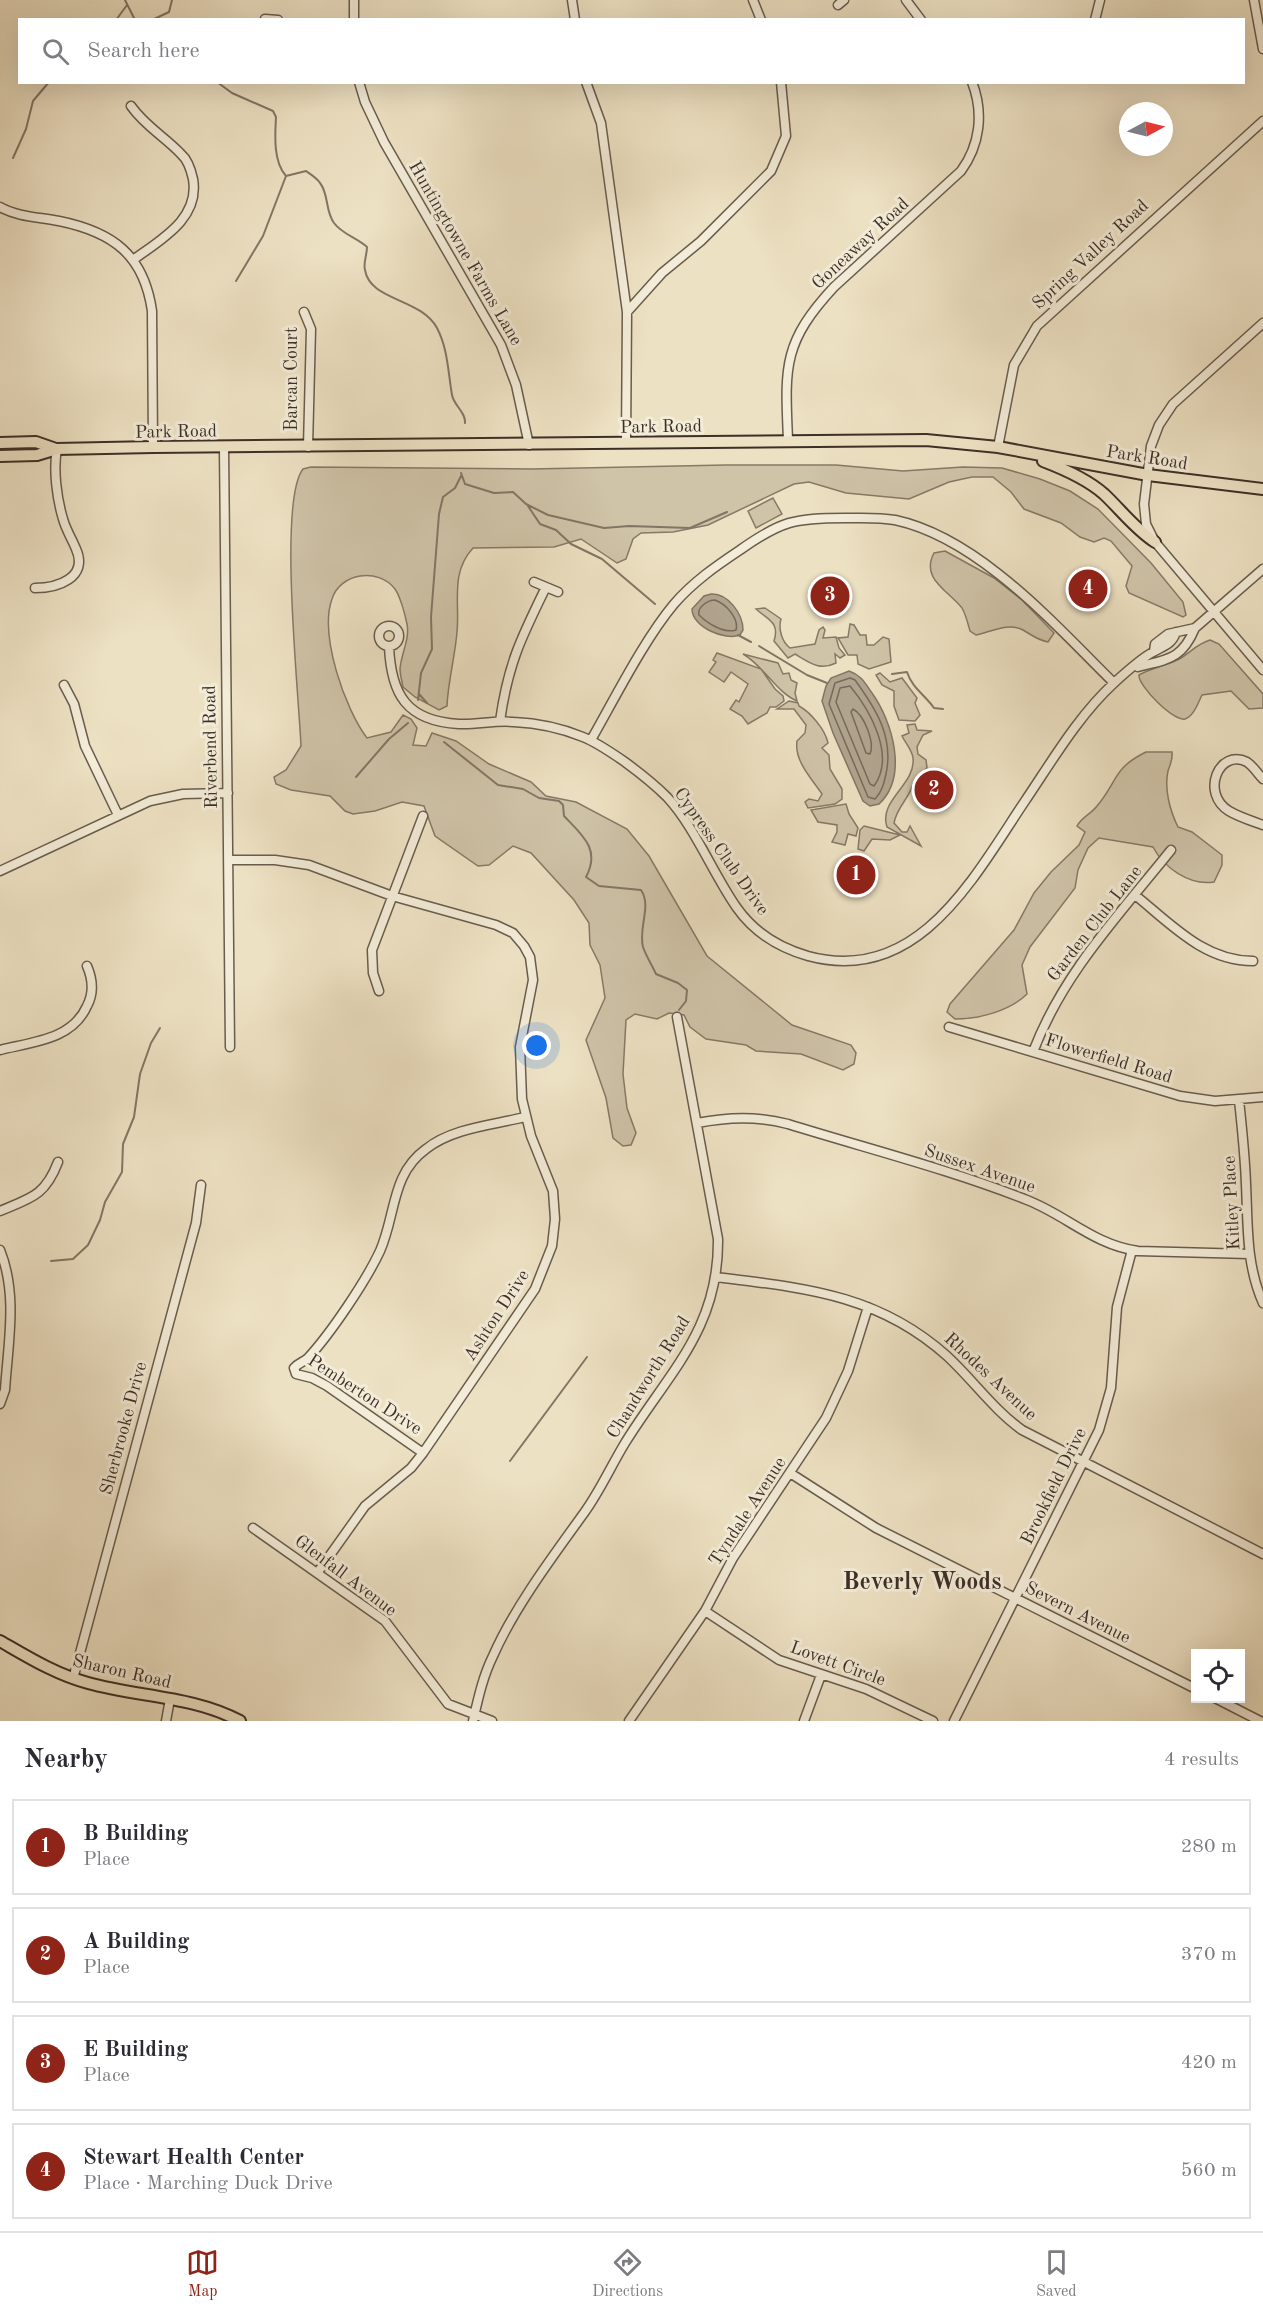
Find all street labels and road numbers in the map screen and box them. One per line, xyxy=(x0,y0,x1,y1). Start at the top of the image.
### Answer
street label: Huntingtowne Farms Lane xyxy=(405,158,525,349)
street label: Goneaway Road xyxy=(809,195,913,293)
street label: Spring Valley Road xyxy=(1029,197,1152,313)
street label: Barcan Court xyxy=(283,327,301,431)
street label: Park Road xyxy=(620,417,702,437)
street label: Park Road xyxy=(135,422,217,442)
street label: Park Road xyxy=(1105,443,1189,473)
street label: Riverbend Road xyxy=(201,685,221,809)
street label: Cypress Club Drive xyxy=(670,784,772,919)
street label: Garden Club Lane xyxy=(1044,862,1145,985)
street label: Flowerfield Road xyxy=(1043,1031,1174,1087)
street label: Sussex Avenue xyxy=(922,1142,1038,1196)
street label: Kitley Place xyxy=(1221,1155,1243,1251)
street label: Ashton Drive xyxy=(461,1267,533,1364)
street label: Chandworth Road xyxy=(604,1313,694,1442)
street label: Rhodes Avenue xyxy=(941,1329,1040,1424)
street label: Pemberton Drive xyxy=(304,1351,425,1438)
street label: Sherbrooke Drive xyxy=(98,1360,150,1497)
street label: Brookfield Drive xyxy=(1018,1425,1090,1548)
street label: Tyndale Avenue xyxy=(706,1454,790,1569)
street label: Glenfall Avenue xyxy=(291,1532,400,1620)
street label: Severn Avenue xyxy=(1022,1579,1133,1647)
street label: Lovett Circle xyxy=(788,1638,888,1690)
street label: Sharon Road xyxy=(71,1652,173,1692)

